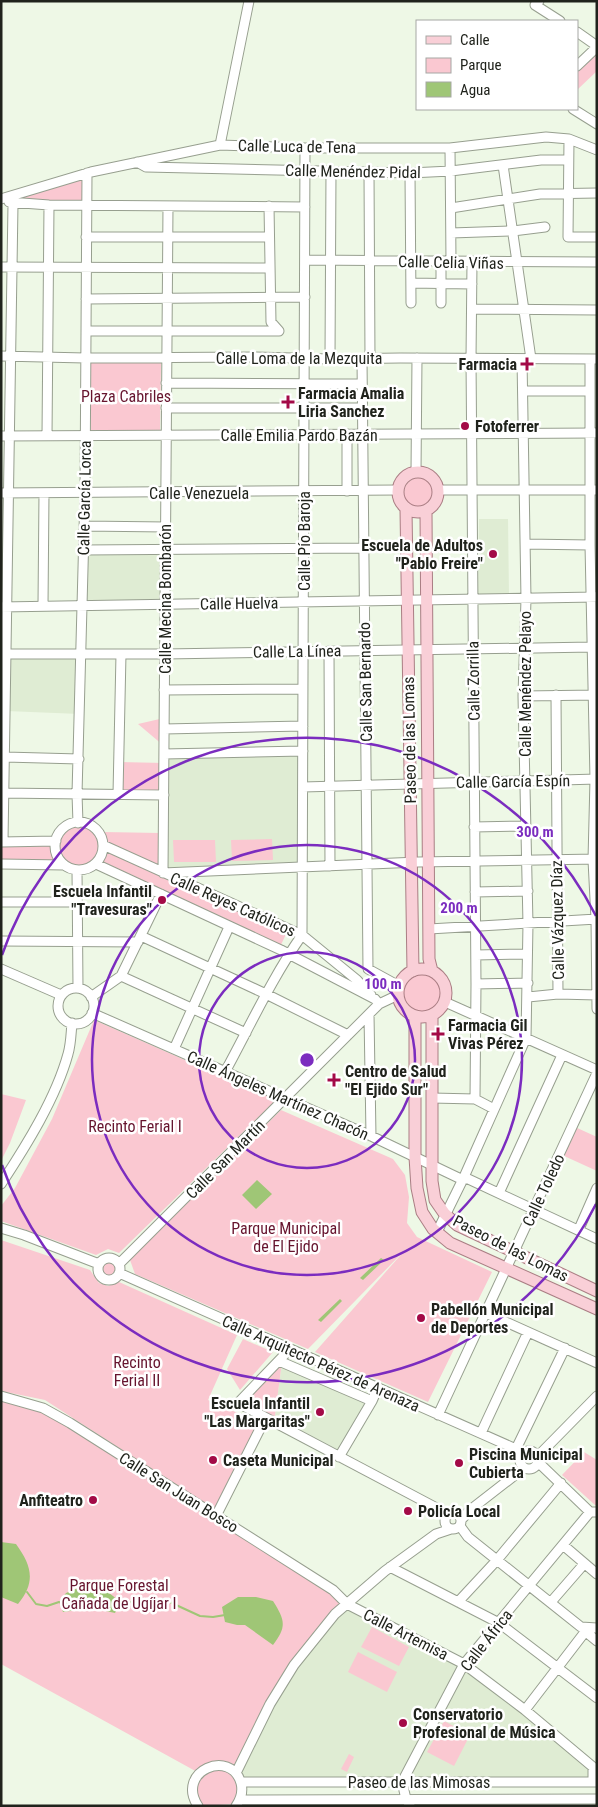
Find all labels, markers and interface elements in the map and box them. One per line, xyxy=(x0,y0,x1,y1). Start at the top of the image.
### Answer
legend xyxy=(416,20,578,110)
text: Calle xyxy=(460,31,490,49)
text: Parque xyxy=(460,56,502,74)
text: Agua xyxy=(460,81,490,99)
street label: Calle Luca de Tena xyxy=(238,136,356,157)
street label: Calle Menéndez Pidal xyxy=(285,161,421,182)
street label: Calle Celia Viñas xyxy=(398,252,504,273)
street label: Calle Loma de la Mezquita xyxy=(216,349,382,368)
place label: Farmacia xyxy=(458,355,517,374)
marker: Farmacia xyxy=(521,358,533,370)
place label: Farmacia Amalia Liria Sanchez xyxy=(298,384,405,421)
park label: Plaza Cabriles xyxy=(81,387,171,406)
marker: Farmacia Amalia Liria Sanchez xyxy=(282,396,294,408)
place label: Fotoferrer xyxy=(475,417,539,436)
marker: Fotoferrer xyxy=(459,420,471,432)
street label: Calle Emilia Pardo Bazán xyxy=(220,426,378,445)
street label: Calle García Lorca xyxy=(74,440,95,556)
street label: Calle Venezuela xyxy=(149,484,249,503)
street label: Calle Pío Baroja xyxy=(295,491,314,591)
street label: Calle Mecina Bombarón xyxy=(156,524,175,674)
place label: Escuela de Adultos "Pablo Freire" xyxy=(361,536,483,573)
marker: Escuela de Adultos "Pablo Freire" xyxy=(487,548,499,560)
street label: Calle Huelva xyxy=(200,593,278,614)
street label: Calle Menéndez Pelayo xyxy=(516,611,535,757)
street label: Calle San Bernardo xyxy=(355,622,376,742)
street label: Calle La Línea xyxy=(253,641,341,662)
street label: Calle Zorrilla xyxy=(463,641,484,721)
street label: Paseo de las Lomas xyxy=(399,676,420,804)
street label: Calle García Espín xyxy=(456,771,570,792)
text: 300 m xyxy=(516,823,554,841)
street label: Calle Vázquez Díaz xyxy=(547,860,568,980)
street label: Calle Reyes Católicos xyxy=(167,868,299,941)
place label: Escuela Infantil "Travesuras" xyxy=(53,882,152,919)
marker: Escuela Infantil "Travesuras" xyxy=(156,894,168,906)
text: 200 m xyxy=(440,899,478,917)
text: 100 m xyxy=(364,975,402,993)
place label: Farmacia Gil Vivas Pérez xyxy=(448,1016,528,1053)
marker: Farmacia Gil Vivas Pérez xyxy=(432,1028,444,1040)
street label: Calle Ángeles Martínez Chacón xyxy=(184,1047,372,1144)
centre of rings xyxy=(298,1051,316,1069)
place label: Centro de Salud "El Ejido Sur" xyxy=(345,1062,447,1099)
marker: Centro de Salud "El Ejido Sur" xyxy=(327,1073,341,1087)
street label: Calle San Martín xyxy=(182,1116,269,1203)
park label: Recinto Ferial I xyxy=(88,1117,182,1136)
street label: Calle Toledo xyxy=(518,1151,568,1229)
street label: Paseo de las Lomas xyxy=(450,1211,572,1286)
park label: Parque Municipal de El Ejido xyxy=(231,1219,341,1256)
place label: Pabellón Municipal de Deportes xyxy=(431,1300,554,1337)
street label: Calle Arquitecto Pérez de Arenaza xyxy=(219,1311,423,1416)
marker: Pabellón Municipal de Deportes xyxy=(415,1312,427,1324)
park label: Recinto Ferial II xyxy=(113,1353,161,1390)
place label: Escuela Infantil "Las Margaritas" xyxy=(204,1394,310,1431)
marker: Escuela Infantil "Las Margaritas" xyxy=(314,1406,326,1418)
place label: Piscina Municipal Cubierta xyxy=(469,1445,583,1482)
street label: Calle San Juan Bosco xyxy=(116,1448,242,1537)
place label: Caseta Municipal xyxy=(223,1451,334,1470)
marker: Caseta Municipal xyxy=(207,1454,219,1466)
marker: Piscina Municipal Cubierta xyxy=(453,1457,465,1469)
place label: Anfiteatro xyxy=(19,1491,83,1510)
marker: Anfiteatro xyxy=(87,1494,99,1506)
place label: Policía Local xyxy=(418,1502,500,1521)
marker: Policía Local xyxy=(402,1505,414,1517)
park label: Parque Forestal Cañada de Ugíjar I xyxy=(62,1576,176,1613)
street label: Calle Artemisa xyxy=(360,1605,451,1664)
street label: Calle África xyxy=(456,1606,516,1675)
place label: Conservatorio Profesional de Música xyxy=(413,1705,556,1742)
marker: Conservatorio Profesional de Música xyxy=(397,1717,409,1729)
street label: Paseo de las Mimosas xyxy=(348,1773,490,1792)

